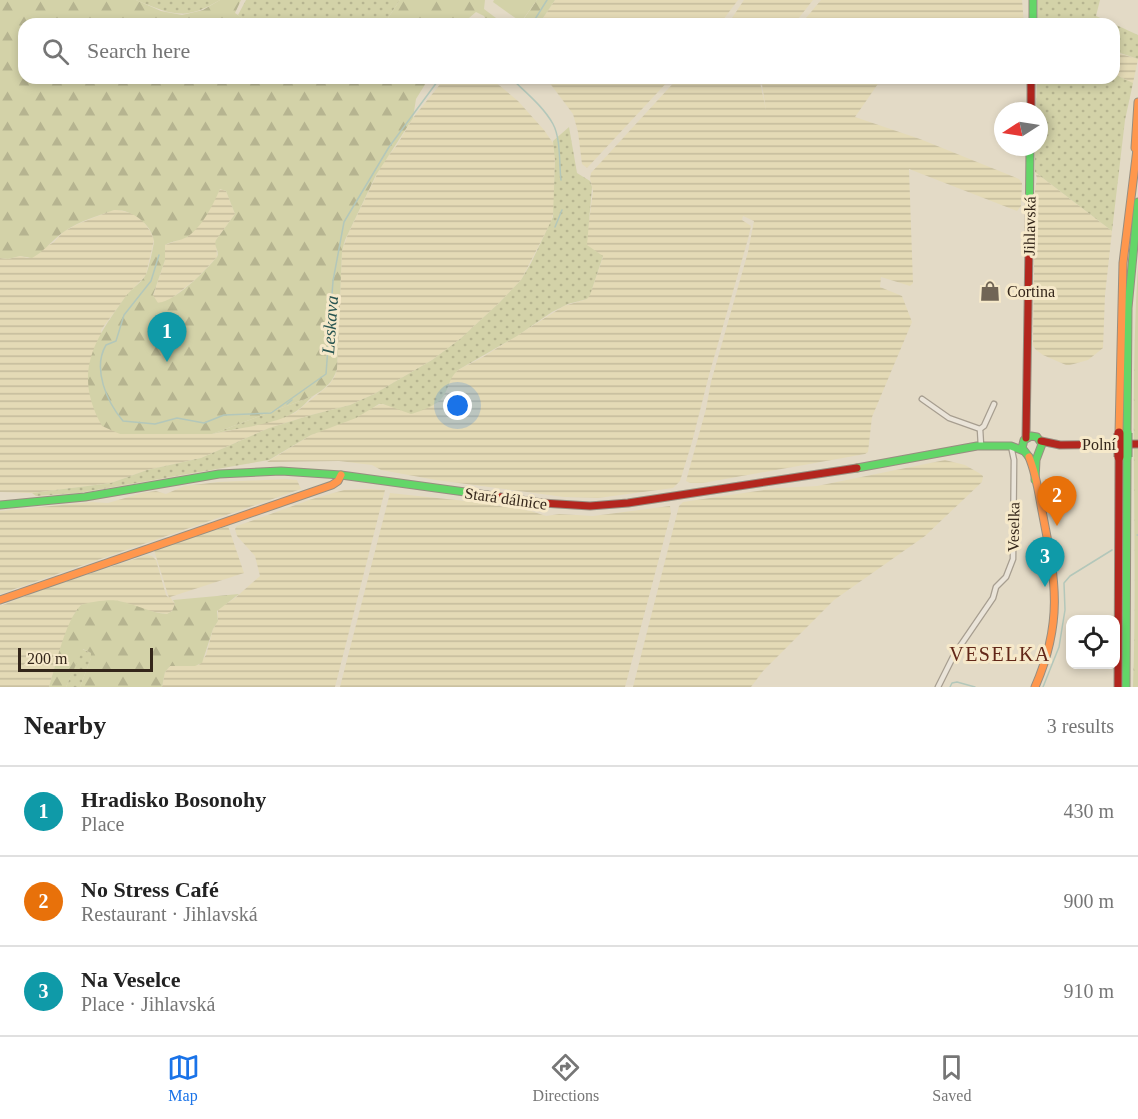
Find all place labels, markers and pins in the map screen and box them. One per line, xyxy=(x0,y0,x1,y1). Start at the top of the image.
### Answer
shop icon: Cortina xyxy=(978,279,1002,303)
place label: Cortina xyxy=(1007,283,1055,300)
pin: 1 xyxy=(148,312,186,362)
pin: 2 xyxy=(1038,476,1076,526)
pin: 3 xyxy=(1026,538,1064,587)

